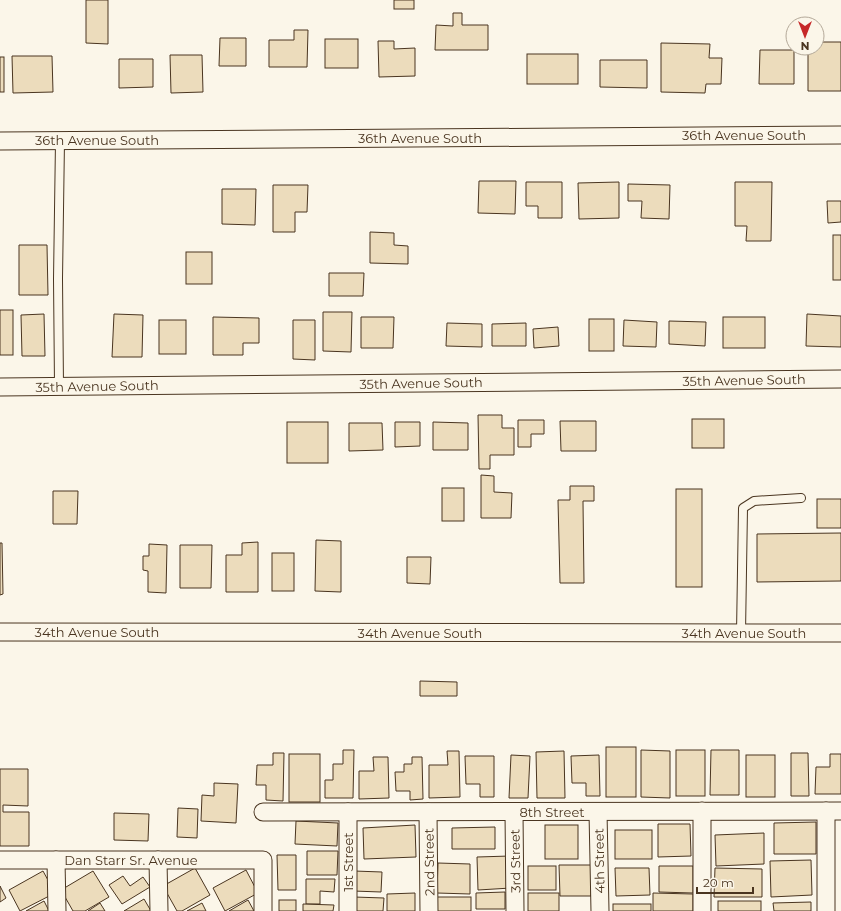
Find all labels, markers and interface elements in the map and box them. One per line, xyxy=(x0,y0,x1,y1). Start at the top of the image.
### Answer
north arrow xyxy=(785,16,825,56)
text: N xyxy=(801,39,809,53)
street label: 36th Avenue South xyxy=(682,127,806,143)
street label: 36th Avenue South xyxy=(358,130,482,146)
street label: 36th Avenue South xyxy=(35,132,159,148)
street label: 35th Avenue South xyxy=(682,371,806,389)
street label: 35th Avenue South xyxy=(359,374,483,392)
street label: 35th Avenue South xyxy=(35,377,159,395)
street label: 34th Avenue South xyxy=(35,624,159,640)
street label: 34th Avenue South xyxy=(358,625,482,641)
street label: 34th Avenue South xyxy=(682,625,806,641)
street label: 8th Street xyxy=(519,804,585,820)
street label: 2nd Street xyxy=(420,828,438,896)
street label: 4th Street xyxy=(590,828,608,894)
street label: 3rd Street xyxy=(506,829,524,893)
street label: 1st Street xyxy=(340,832,356,892)
street label: Dan Starr Sr. Avenue xyxy=(64,852,198,868)
scale bar xyxy=(697,869,753,895)
text: 20 m xyxy=(703,875,734,890)

